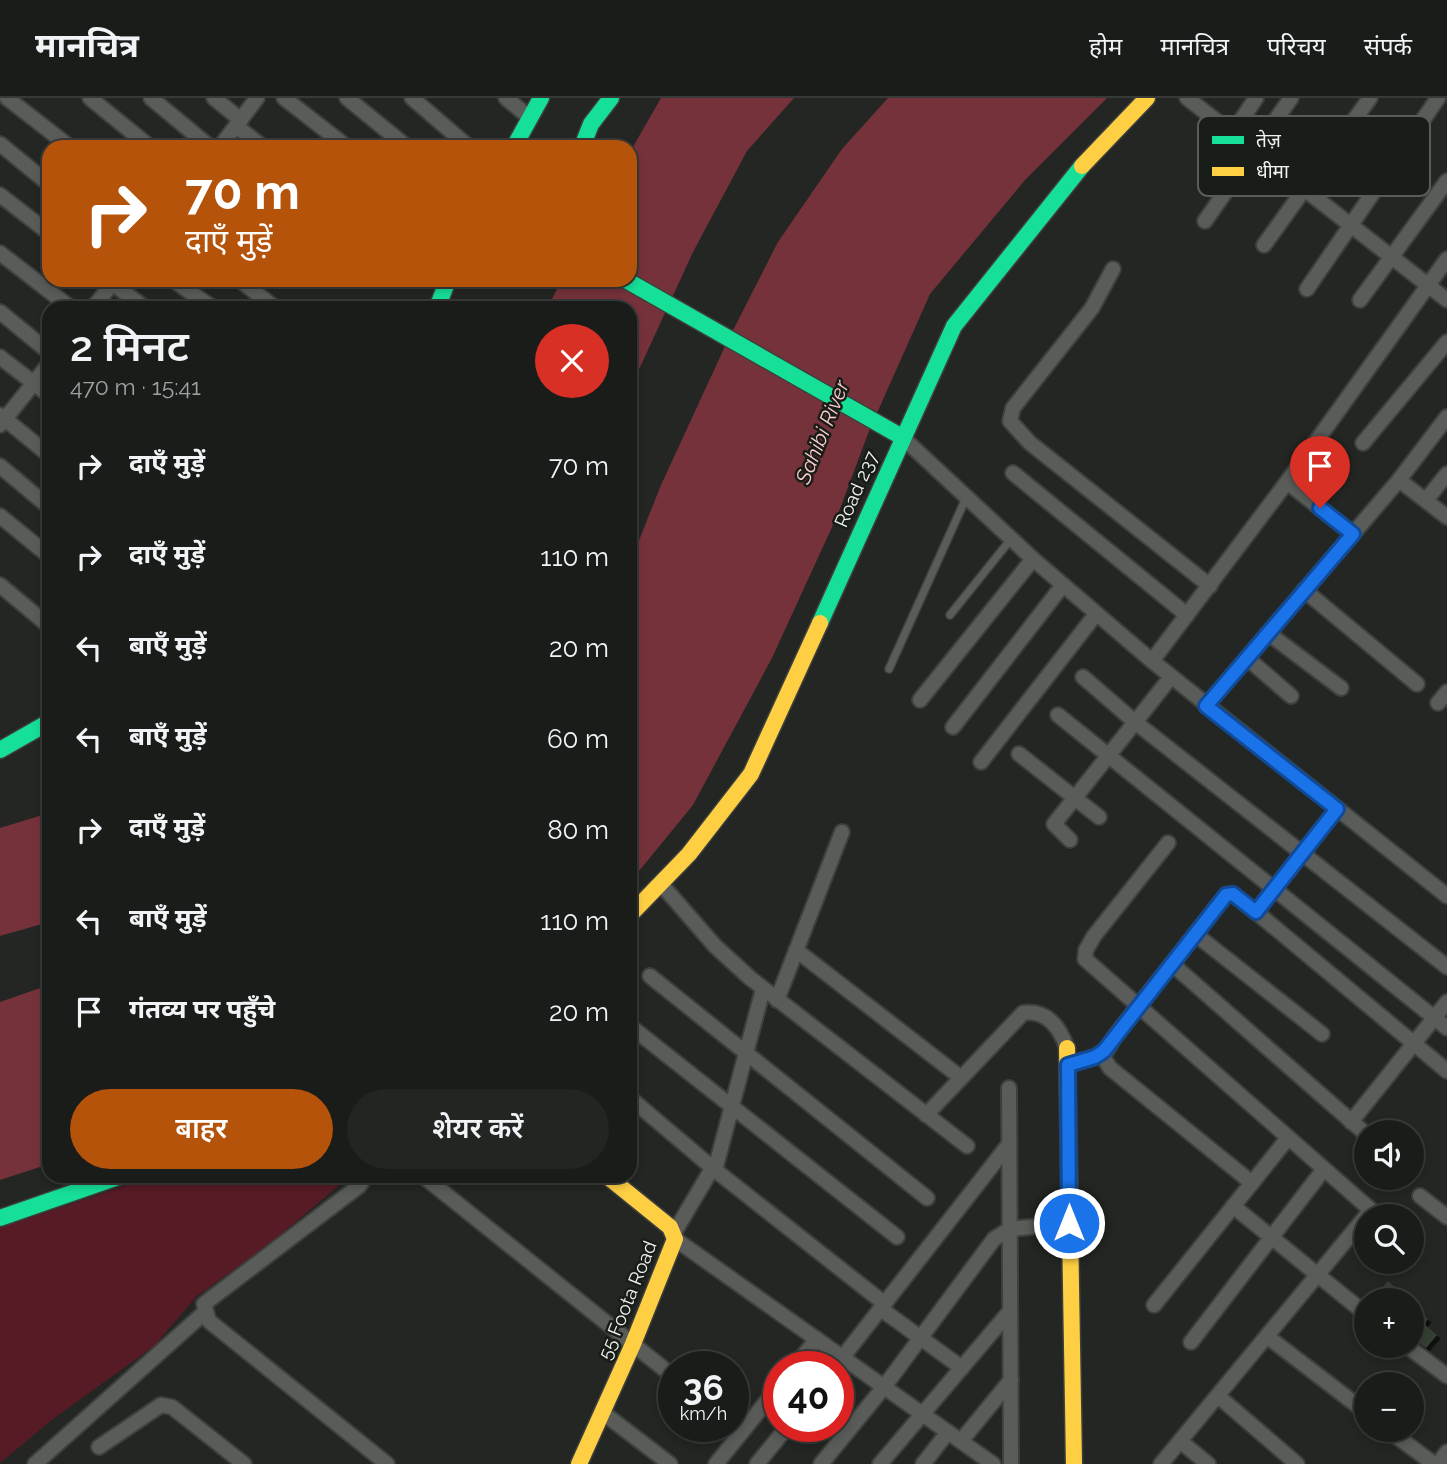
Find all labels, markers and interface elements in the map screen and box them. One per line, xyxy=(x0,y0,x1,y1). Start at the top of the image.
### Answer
text: मानचित्र xyxy=(35,26,139,65)
text: होम xyxy=(1089,32,1122,61)
text: मानचित्र xyxy=(1160,32,1229,61)
text: परिचय xyxy=(1267,32,1326,61)
text: संपर्क xyxy=(1364,32,1412,61)
legend xyxy=(1198,116,1430,196)
text: तेज़ xyxy=(1256,129,1282,151)
text: धीमा xyxy=(1256,160,1290,182)
text: 70 m xyxy=(185,163,300,220)
icon: right xyxy=(70,168,161,259)
text: दाएँ मुड़ें xyxy=(185,222,272,259)
text: 2 मिनट xyxy=(70,322,189,371)
button: close xyxy=(535,324,609,398)
text: 470 m · 15:41 xyxy=(70,373,201,400)
water label: Sahibi River xyxy=(790,376,854,488)
pin xyxy=(1290,436,1350,508)
icon: right xyxy=(70,447,108,485)
icon: arrive xyxy=(1301,447,1339,485)
text: दाएँ मुड़ें xyxy=(129,448,205,478)
street label: Road 237 xyxy=(830,448,882,530)
text: 70 m xyxy=(549,451,609,481)
icon: right xyxy=(70,538,108,576)
text: दाएँ मुड़ें xyxy=(129,539,205,569)
text: 110 m xyxy=(540,542,609,572)
icon: left xyxy=(70,629,108,667)
text: बाएँ मुड़ें xyxy=(129,630,207,660)
text: 20 m xyxy=(549,633,609,663)
icon: left xyxy=(70,720,108,758)
text: बाएँ मुड़ें xyxy=(129,721,207,751)
text: 60 m xyxy=(547,724,609,754)
icon: right xyxy=(70,811,108,849)
text: दाएँ मुड़ें xyxy=(129,812,205,842)
text: 80 m xyxy=(547,815,609,845)
icon: left xyxy=(70,902,108,940)
text: बाएँ मुड़ें xyxy=(129,903,207,933)
text: 110 m xyxy=(540,906,609,936)
icon: arrive xyxy=(70,993,108,1031)
text: गंतव्य पर पहुँचे xyxy=(129,994,275,1024)
text: 20 m xyxy=(549,997,609,1027)
button: बाहर xyxy=(70,1089,333,1169)
button: शेयर करें xyxy=(347,1089,609,1169)
map controls xyxy=(1354,1120,1424,1442)
button: sound xyxy=(1354,1120,1424,1190)
position arrow xyxy=(1032,1186,1106,1260)
button: search xyxy=(1354,1204,1424,1274)
street label: 55 Foota Road xyxy=(593,1238,661,1362)
button: + xyxy=(1354,1288,1424,1358)
speed limit sign: 40 xyxy=(763,1351,854,1442)
text: 36 xyxy=(683,1367,724,1408)
button: − xyxy=(1354,1372,1424,1442)
text: km/h xyxy=(680,1403,727,1424)

